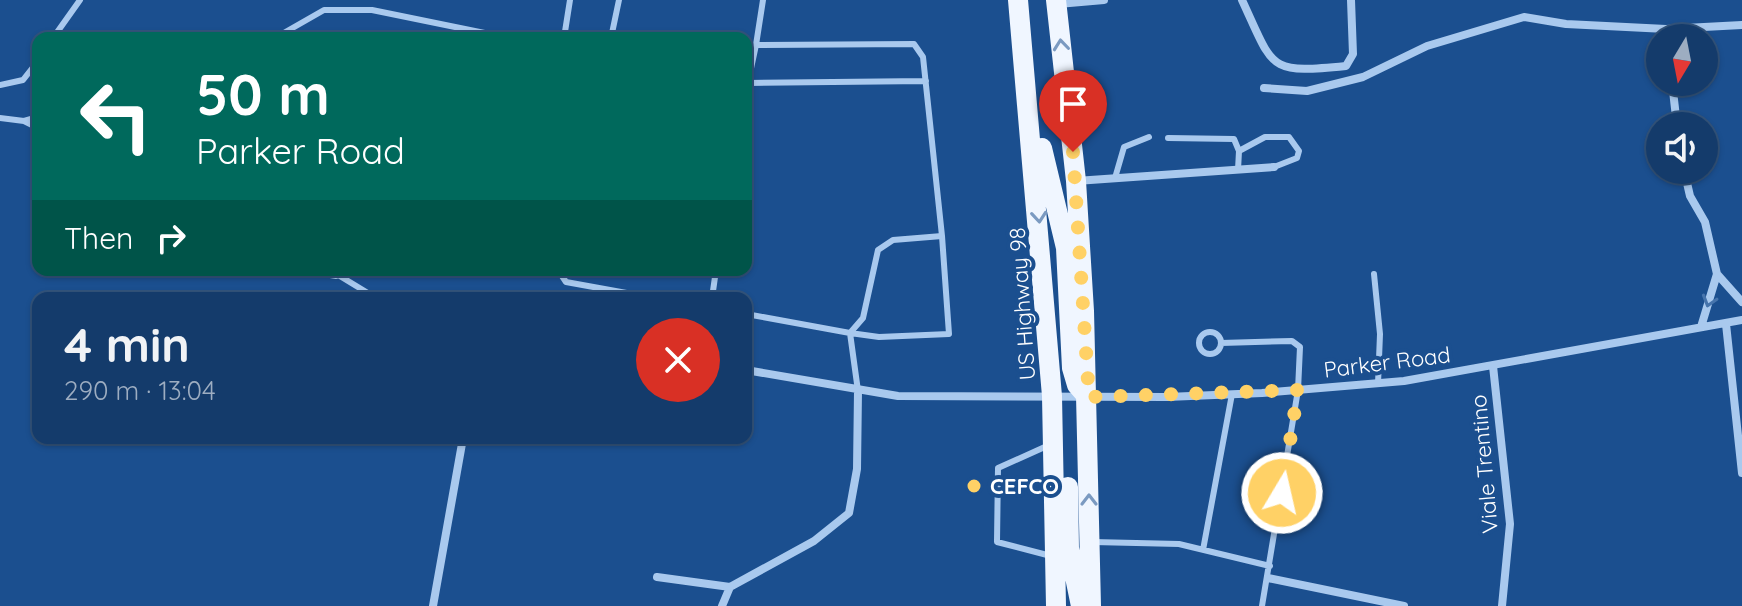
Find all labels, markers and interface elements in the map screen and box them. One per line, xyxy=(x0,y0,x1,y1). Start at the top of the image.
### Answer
north arrow xyxy=(1646,24,1718,96)
map controls xyxy=(1646,24,1718,184)
one-way arrow xyxy=(1053,38,1070,51)
text: 50 m xyxy=(196,59,330,129)
icon: left xyxy=(64,64,168,168)
pin xyxy=(1039,70,1107,152)
icon: arrive xyxy=(1051,82,1095,126)
button: sound xyxy=(1646,112,1718,184)
text: Parker Road xyxy=(196,128,405,173)
one-way arrow xyxy=(1031,211,1048,224)
icon: right xyxy=(149,216,193,260)
text: Then xyxy=(64,219,133,257)
street label: US Highway 98 xyxy=(1003,227,1041,381)
one-way arrow xyxy=(1702,293,1718,307)
text: 4 min xyxy=(64,314,190,374)
button: close xyxy=(636,318,720,402)
street label: Parker Road xyxy=(1322,340,1452,384)
text: 290 m · 13:04 xyxy=(64,374,216,407)
street label: Viale Trentino xyxy=(1464,393,1504,535)
position arrow xyxy=(1240,451,1324,535)
place label: CEFCO xyxy=(990,472,1059,500)
marker: CEFCO xyxy=(965,477,983,495)
one-way arrow xyxy=(1080,493,1098,506)

